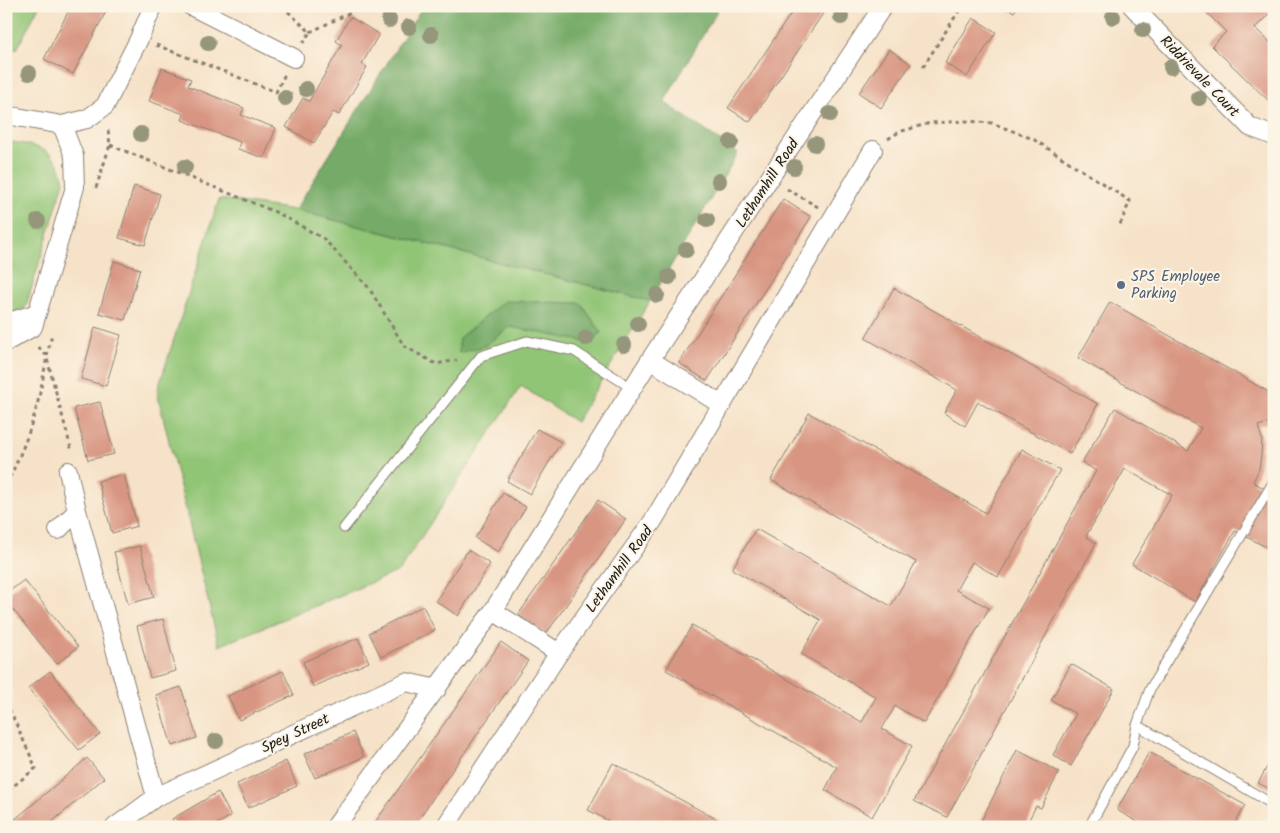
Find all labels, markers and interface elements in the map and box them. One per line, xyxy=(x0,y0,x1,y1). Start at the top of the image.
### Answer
street label: Riddrievale Court xyxy=(1154,30,1245,123)
street label: Lethamhill Road xyxy=(730,133,806,233)
place label: SPS Employee Parking xyxy=(1131,265,1220,306)
marker: SPS Employee Parking xyxy=(1115,279,1127,291)
street label: Lethamhill Road xyxy=(580,521,660,618)
street label: Spey Street xyxy=(257,708,334,760)

